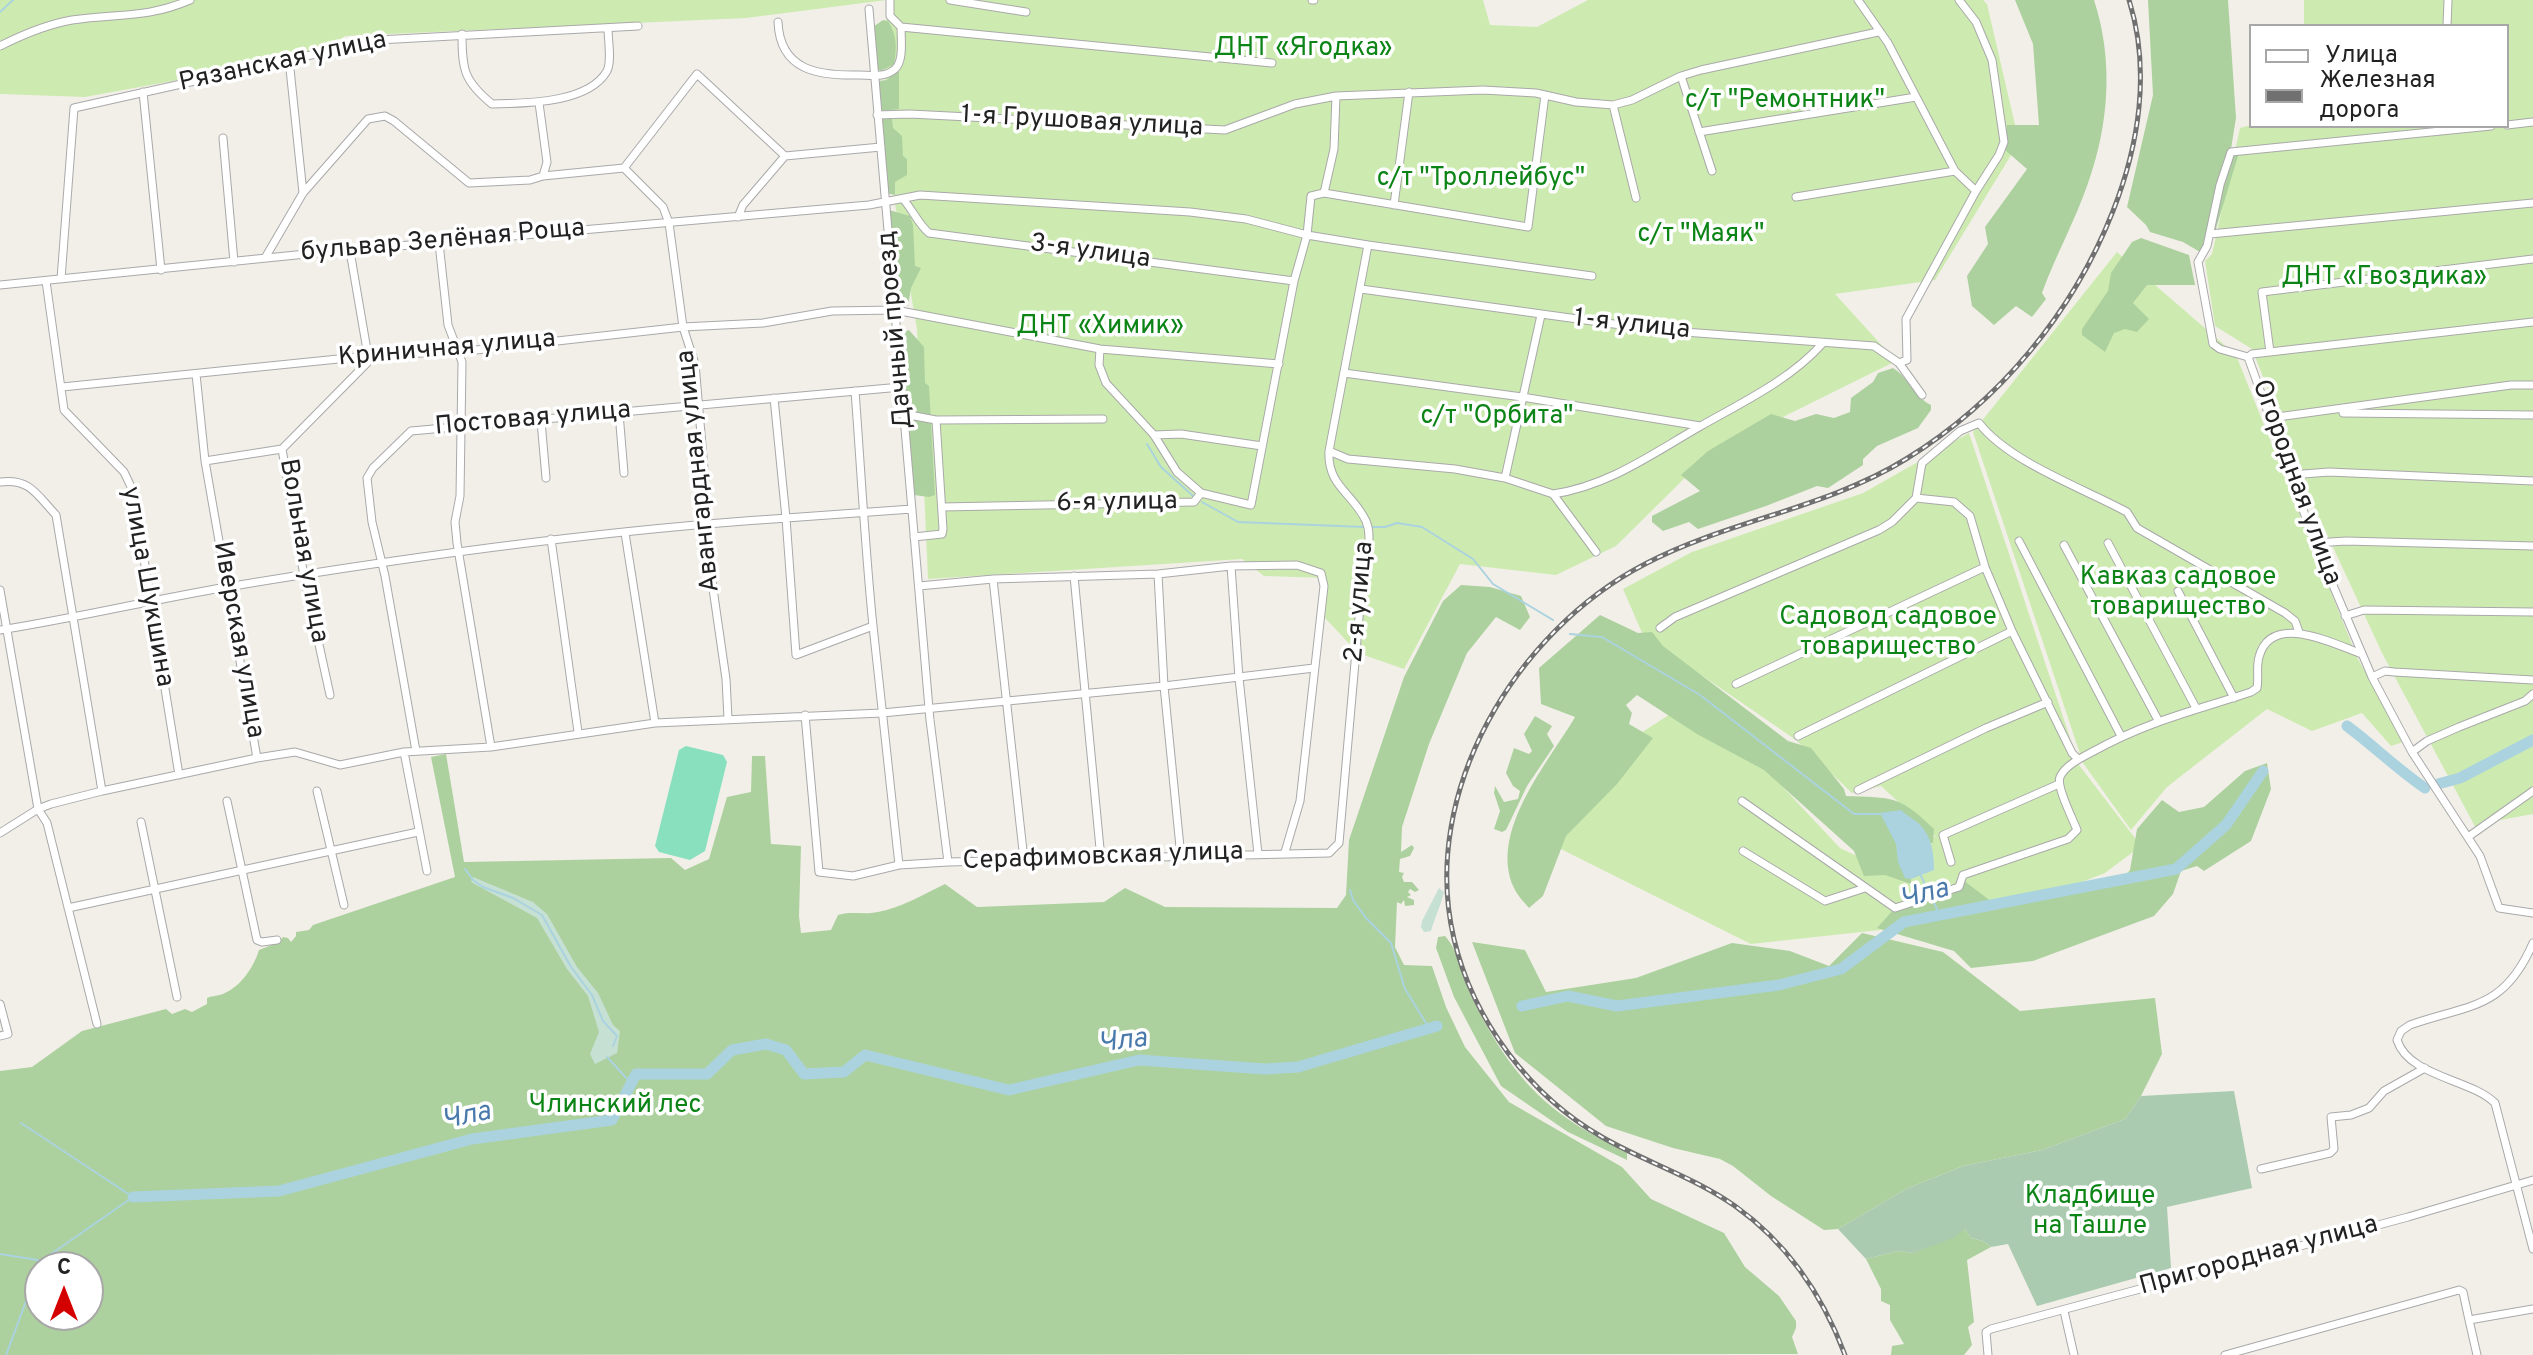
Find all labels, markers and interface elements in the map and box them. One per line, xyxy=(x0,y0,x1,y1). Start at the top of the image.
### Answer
legend xyxy=(2249,24,2509,128)
street label: Рязанская улица xyxy=(176,26,390,100)
park label: ДНТ «Ягодка» xyxy=(1214,34,1392,66)
text: Улица xyxy=(2325,41,2398,71)
text: Железная дорога xyxy=(2319,66,2436,126)
park label: с/т "Ремонтник" xyxy=(1685,86,1885,118)
street label: 1-я Грушовая улица xyxy=(960,101,1204,145)
park label: с/т "Троллейбус" xyxy=(1377,164,1585,196)
street label: бульвар Зелёная Роща xyxy=(300,214,586,270)
park label: с/т "Маяк" xyxy=(1638,220,1764,252)
street label: 3-я улица xyxy=(1028,229,1152,277)
street label: Дачный проезд xyxy=(873,230,921,430)
park label: ДНТ «Гвоздика» xyxy=(2281,263,2487,295)
street label: 1-я улица xyxy=(1572,304,1692,348)
park label: ДНТ «Химик» xyxy=(1016,312,1184,344)
street label: Криничная улица xyxy=(337,325,557,375)
street label: Авангардная улица xyxy=(672,348,728,594)
street label: Огородная улица xyxy=(2243,376,2347,590)
street label: Постовая улица xyxy=(434,396,632,444)
park label: с/т "Орбита" xyxy=(1420,402,1574,434)
street label: Вольная улица xyxy=(270,457,334,645)
street label: улица Шукшина xyxy=(113,484,179,690)
street label: 6-я улица xyxy=(1056,487,1178,521)
street label: Иверская улица xyxy=(204,539,270,741)
street label: 2-я улица xyxy=(1340,540,1382,664)
park label: Кавказ садовое товарищество xyxy=(2080,563,2276,624)
park label: Садовод садовое товарищество xyxy=(1779,603,1997,664)
street label: Серафимовская улица xyxy=(962,838,1244,878)
water label: Чла xyxy=(1897,873,1953,919)
water label: Чла xyxy=(1097,1023,1149,1063)
park label: Члинский лес xyxy=(529,1091,701,1123)
water label: Чла xyxy=(440,1097,494,1139)
park label: Кладбище на Ташле xyxy=(2025,1182,2155,1244)
street label: Пригородная улица xyxy=(2136,1210,2382,1304)
north arrow xyxy=(24,1251,104,1331)
text: С xyxy=(57,1255,71,1282)

